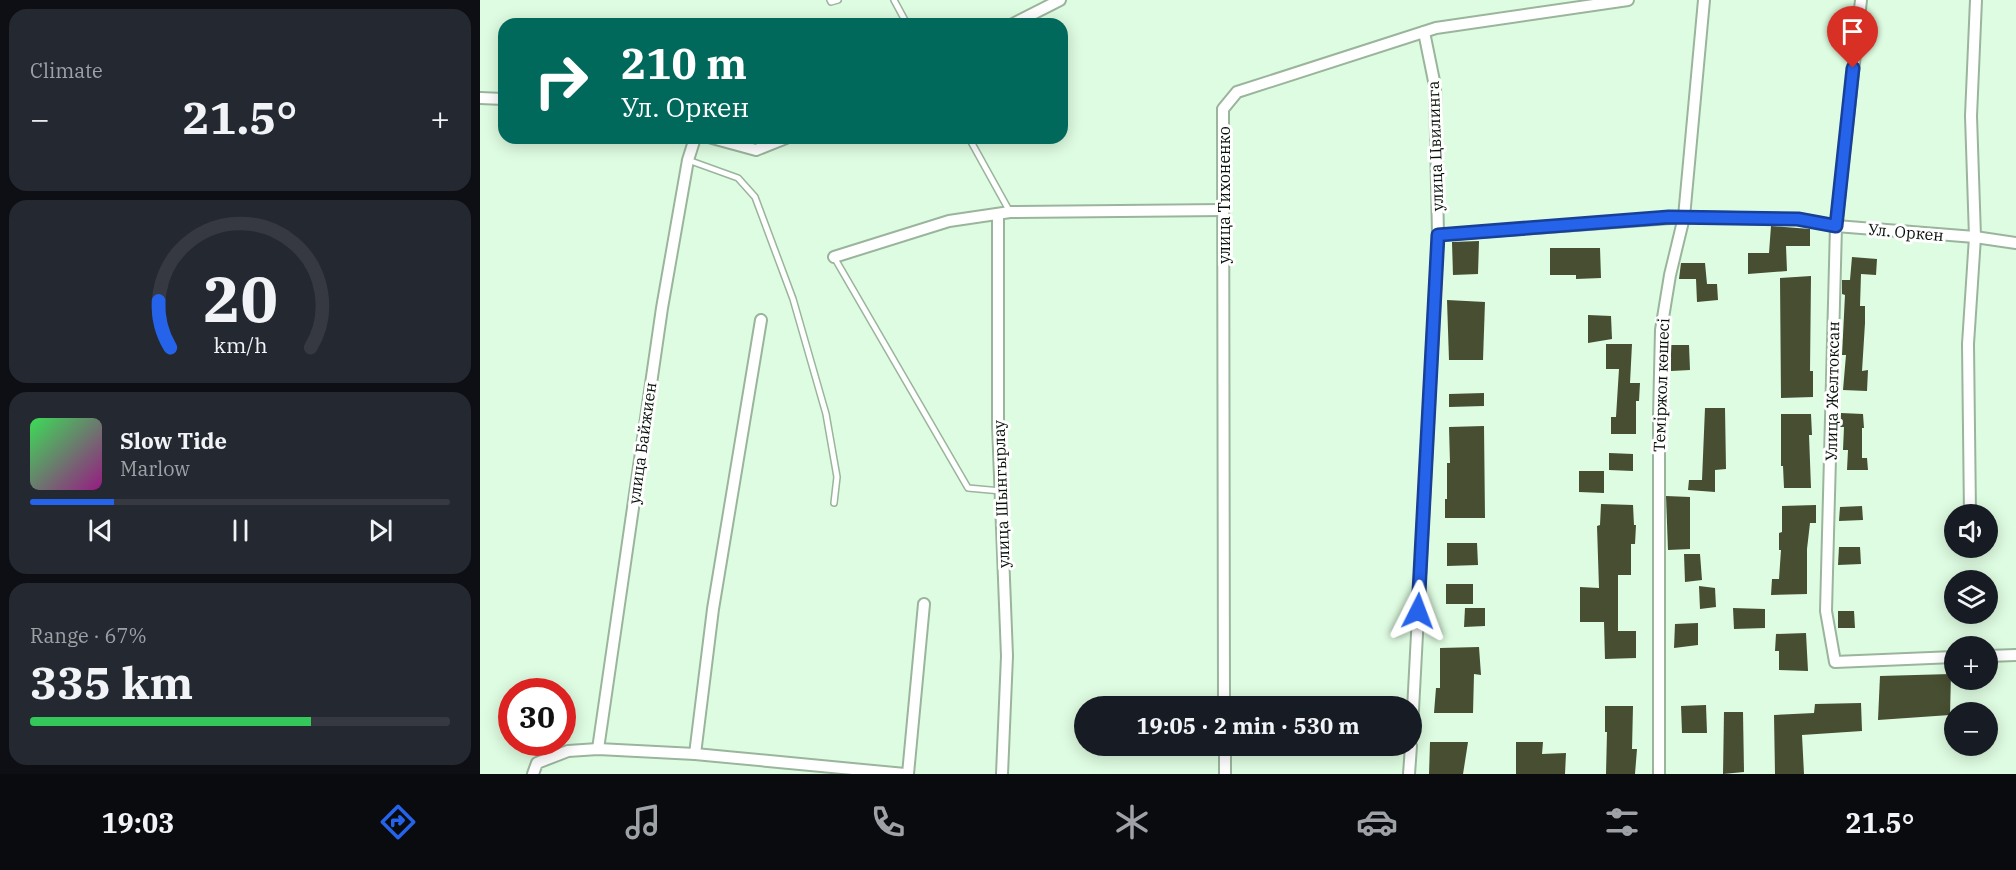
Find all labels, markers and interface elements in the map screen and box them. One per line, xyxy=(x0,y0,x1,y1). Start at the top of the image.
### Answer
pin xyxy=(1827,6,1878,68)
icon: arrive xyxy=(1836,15,1869,48)
text: 210 m xyxy=(621,36,747,91)
icon: right xyxy=(522,42,600,120)
text: Climate xyxy=(30,57,103,84)
street label: улица Цвилинга xyxy=(1423,80,1447,212)
text: 21.5° xyxy=(183,88,297,146)
text: Ул. Оркен xyxy=(621,89,749,124)
text: − xyxy=(30,97,50,140)
text: + xyxy=(430,97,450,140)
street label: улица Тихоненко xyxy=(1214,126,1234,264)
street label: Ул. Оркен xyxy=(1867,219,1945,245)
text: 20 xyxy=(203,259,277,340)
street label: Теміржол көшесі xyxy=(1649,318,1673,452)
street label: Улица Желтоксан xyxy=(1821,321,1843,461)
text: km/h xyxy=(213,332,267,360)
street label: улица Байжиен xyxy=(624,381,660,505)
street label: улица Шынгырлау xyxy=(988,419,1014,568)
text: Slow Tide xyxy=(120,426,227,455)
text: Marlow xyxy=(120,455,190,482)
map controls xyxy=(1944,504,1998,756)
button: sound xyxy=(1944,504,1998,558)
icon: previous xyxy=(84,514,117,547)
icon: pause xyxy=(224,514,257,547)
icon: next xyxy=(364,514,397,547)
button: layers xyxy=(1944,570,1998,624)
position arrow xyxy=(1386,579,1450,643)
text: Range · 67% xyxy=(30,622,147,649)
button: + xyxy=(1944,636,1998,690)
text: 335 km xyxy=(30,653,193,711)
speed limit sign: 30 xyxy=(498,678,576,756)
button: − xyxy=(1944,702,1998,756)
text: 19:05 · 2 min · 530 m xyxy=(1136,711,1360,740)
icon: directions xyxy=(377,801,419,843)
icon: music xyxy=(622,801,664,843)
icon: phone xyxy=(867,801,909,843)
icon: climate xyxy=(1111,801,1153,843)
icon: car xyxy=(1356,801,1398,843)
icon: filters xyxy=(1601,801,1643,843)
text: 19:03 xyxy=(101,805,174,840)
text: 21.5° xyxy=(1846,805,1915,840)

